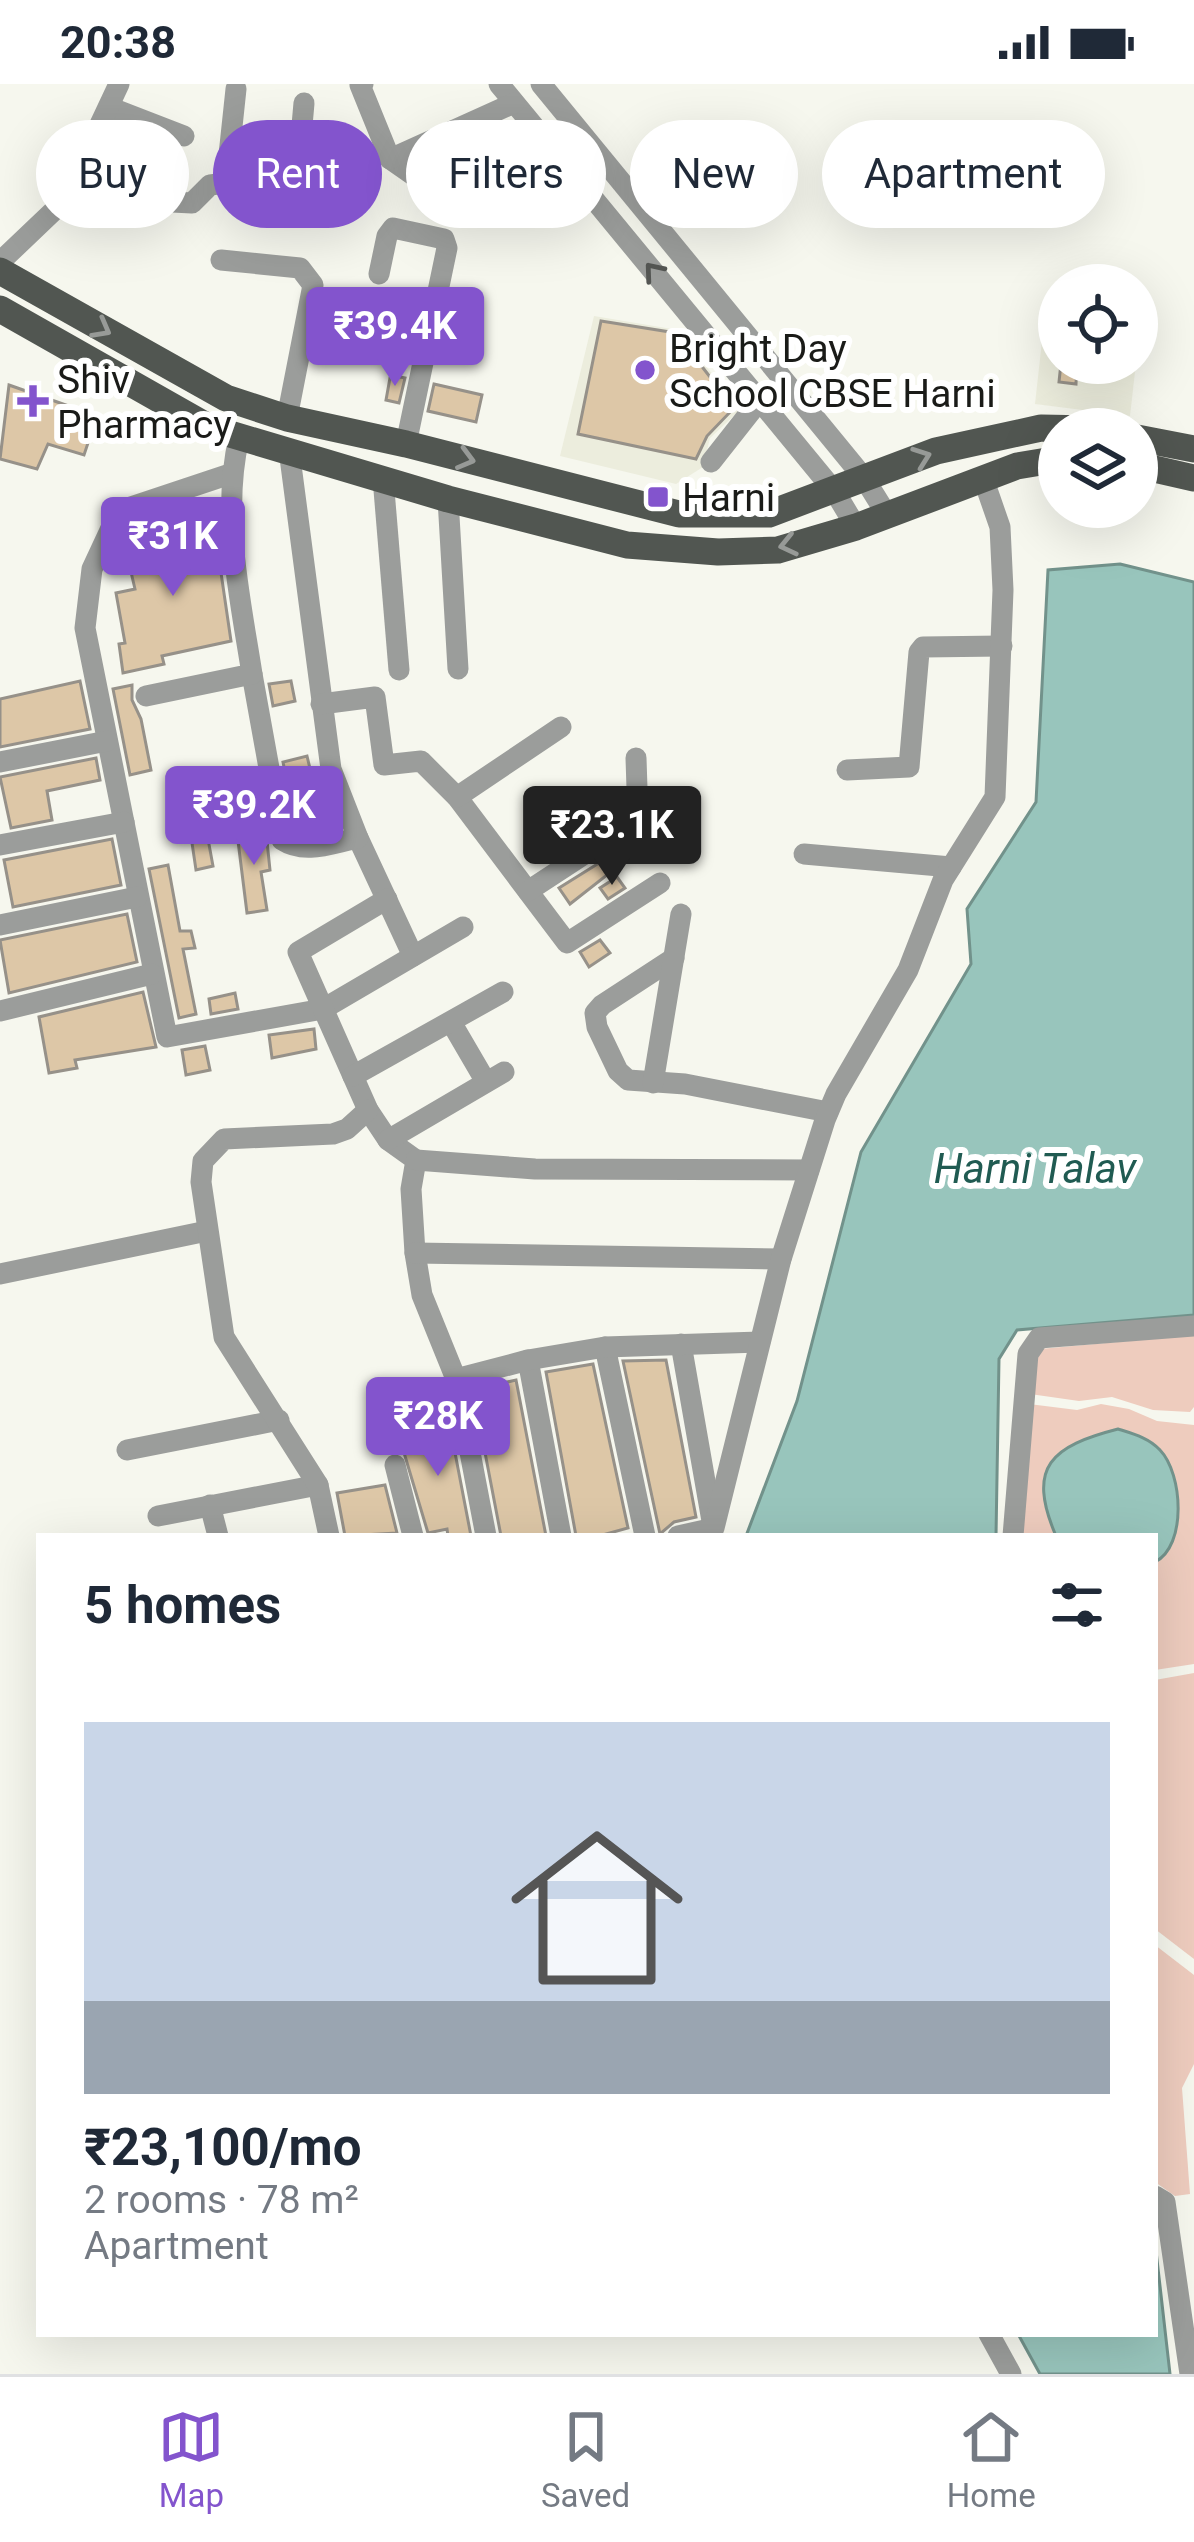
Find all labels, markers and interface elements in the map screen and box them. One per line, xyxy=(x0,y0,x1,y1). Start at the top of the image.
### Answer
text: 20:38 xyxy=(60,16,176,69)
chip: Buy xyxy=(36,120,189,228)
chip: Rent xyxy=(213,120,382,228)
chip: Filters xyxy=(406,120,606,228)
chip: New xyxy=(630,120,798,228)
chip: Apartment xyxy=(822,120,1105,228)
one-way arrow xyxy=(645,263,667,285)
map controls xyxy=(1038,264,1158,528)
button: locate xyxy=(1038,264,1158,384)
pin: ₹39.4K xyxy=(297,287,493,389)
text: ₹39.4K xyxy=(333,303,457,349)
one-way arrow xyxy=(89,314,111,337)
place label: Bright Day School CBSE Harni xyxy=(669,326,996,417)
place label: Shiv Pharmacy xyxy=(57,357,232,448)
marker: Bright Day School CBSE Harni xyxy=(632,357,658,383)
marker: Shiv Pharmacy xyxy=(20,388,46,414)
button: layers xyxy=(1038,408,1158,528)
one-way arrow xyxy=(455,445,476,470)
one-way arrow xyxy=(911,447,932,471)
place label: Harni xyxy=(682,475,775,521)
marker: Harni xyxy=(645,484,671,510)
pin: ₹31K xyxy=(102,497,244,599)
text: ₹31K xyxy=(128,513,218,559)
one-way arrow xyxy=(779,532,799,557)
pin: ₹39.2K xyxy=(156,766,352,868)
text: ₹39.2K xyxy=(192,782,316,828)
pin: ₹23.1K xyxy=(514,786,710,888)
text: ₹23.1K xyxy=(550,802,674,848)
water label: Harni Talav xyxy=(934,1144,1138,1193)
pin: ₹28K xyxy=(367,1377,509,1479)
text: ₹28K xyxy=(393,1393,483,1439)
icon: filters xyxy=(1044,1572,1110,1638)
text: 5 homes xyxy=(84,1576,281,1635)
icon: home xyxy=(489,1800,705,2016)
text: ₹23,100/mo xyxy=(84,2118,362,2177)
text: 2 rooms · 78 m² xyxy=(84,2177,359,2223)
text: Apartment xyxy=(84,2223,269,2269)
tab: Map xyxy=(158,2404,224,2515)
tab: Saved xyxy=(541,2404,630,2515)
tab: Home xyxy=(947,2404,1036,2515)

